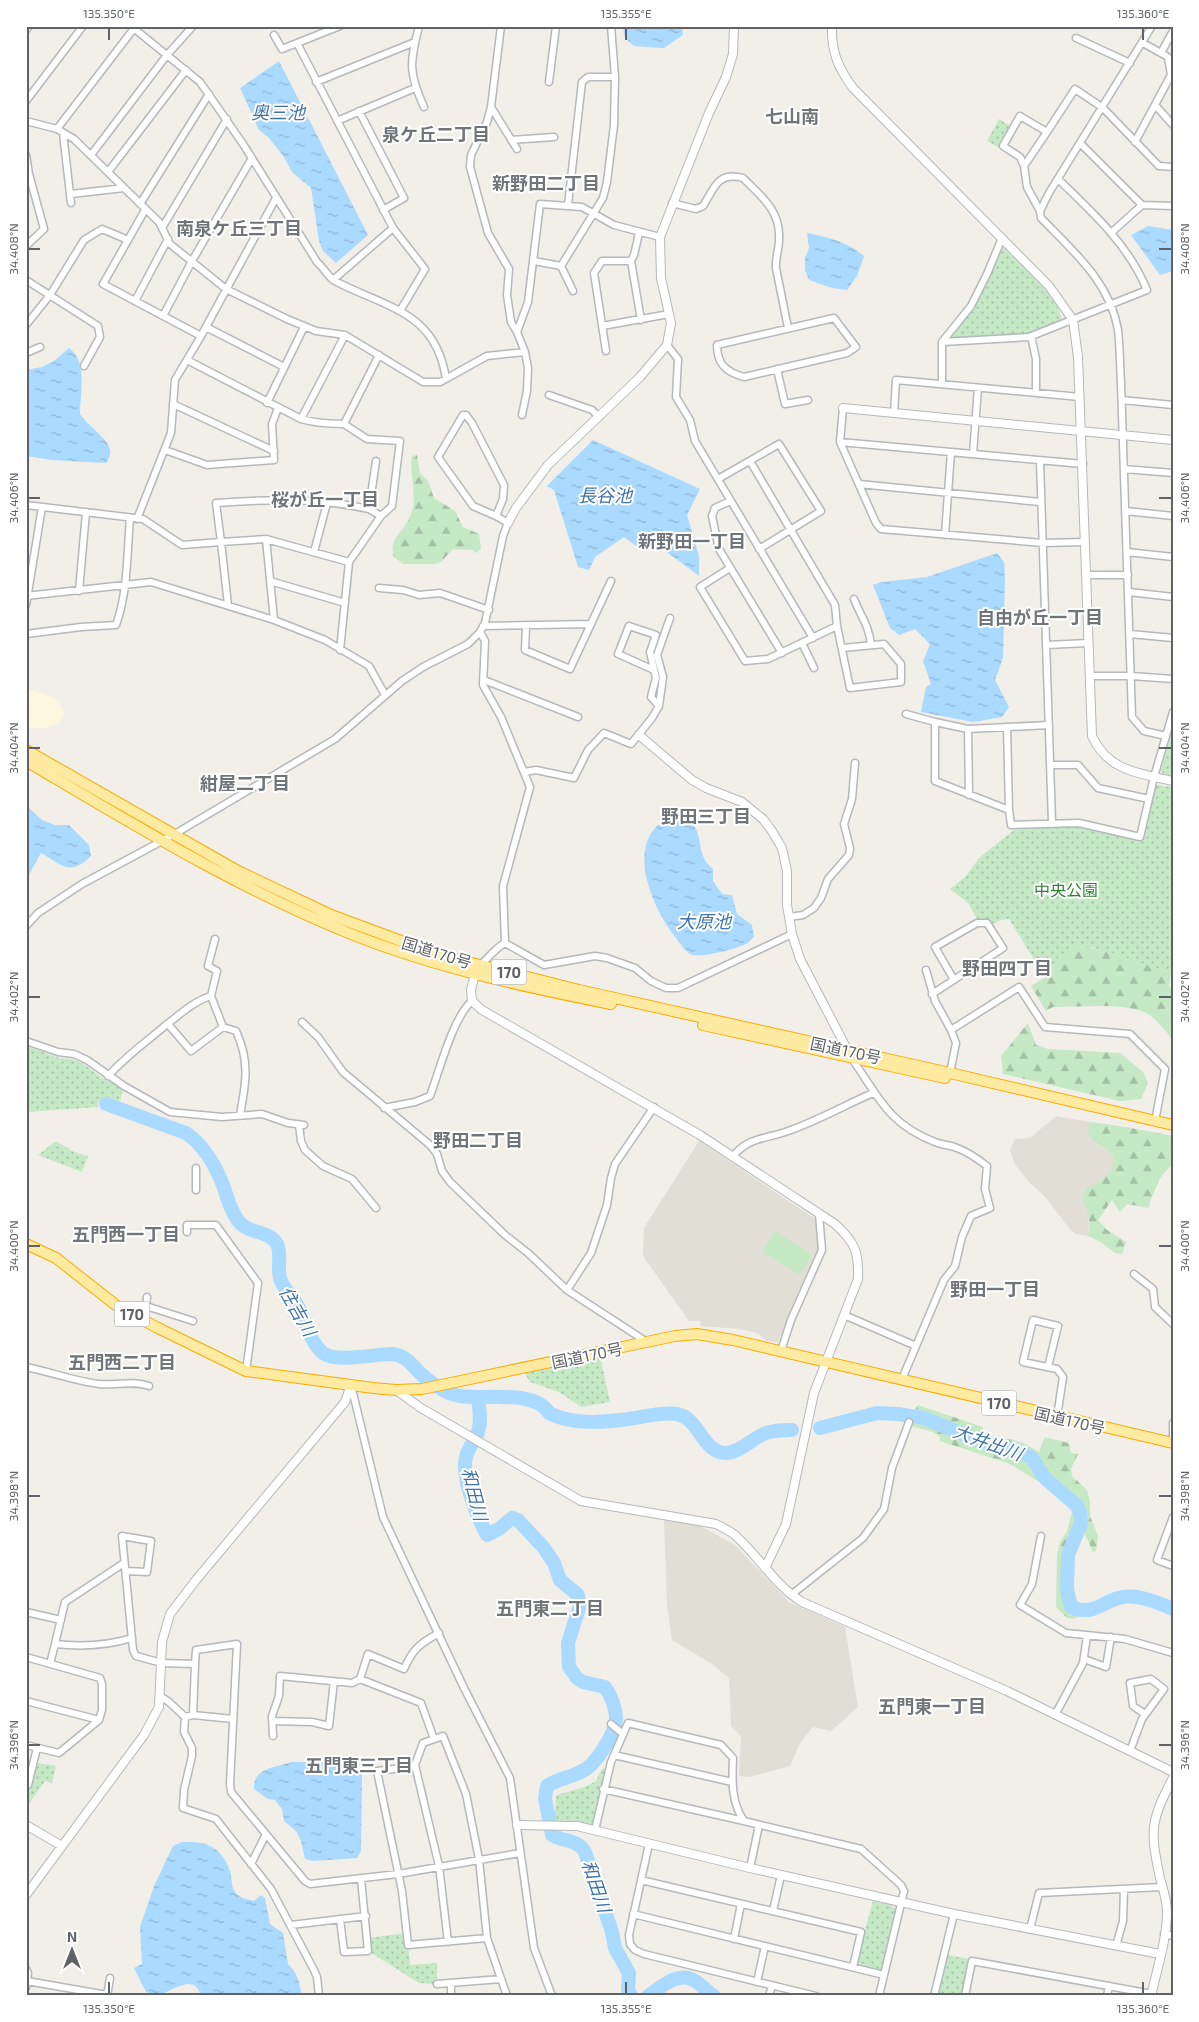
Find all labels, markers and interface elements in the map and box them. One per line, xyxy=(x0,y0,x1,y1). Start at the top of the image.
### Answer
text: 135.350°E xyxy=(83,6,135,20)
text: 135.355°E xyxy=(600,6,652,20)
text: 135.360°E xyxy=(1117,6,1170,20)
water label: 奥三池 xyxy=(251,101,307,123)
district label: 七山南 xyxy=(765,105,819,127)
district label: 泉ケ丘二丁目 xyxy=(382,123,490,145)
district label: 新野田二丁目 xyxy=(492,172,600,194)
district label: 南泉ケ丘三丁目 xyxy=(176,217,302,239)
text: 34.408°N xyxy=(6,223,20,275)
text: 34.408°N xyxy=(1177,223,1191,275)
text: 34.406°N xyxy=(6,473,20,524)
text: 34.406°N xyxy=(1177,473,1191,524)
water label: 長谷池 xyxy=(578,484,634,506)
district label: 桜が丘一丁目 xyxy=(271,488,379,510)
district label: 新野田一丁目 xyxy=(638,530,746,552)
district label: 自由が丘一丁目 xyxy=(977,606,1103,628)
text: 34.404°N xyxy=(6,722,20,774)
text: 34.404°N xyxy=(1177,722,1191,774)
district label: 紺屋二丁目 xyxy=(200,772,290,794)
district label: 野田三丁目 xyxy=(661,805,751,827)
park label: 中央公園 xyxy=(1034,880,1098,899)
water label: 大原池 xyxy=(677,910,733,932)
street label: 国道170号 xyxy=(400,932,474,972)
district label: 野田四丁目 xyxy=(962,957,1052,979)
road number: 170 xyxy=(492,960,526,984)
text: 34.402°N xyxy=(6,972,20,1022)
text: 34.402°N xyxy=(1177,972,1191,1022)
street label: 国道170号 xyxy=(809,1033,883,1067)
district label: 野田二丁目 xyxy=(433,1129,523,1151)
text: 34.400°N xyxy=(6,1220,20,1272)
text: 34.400°N xyxy=(1177,1220,1191,1272)
district label: 五門西一丁目 xyxy=(72,1223,180,1245)
district label: 野田一丁目 xyxy=(950,1278,1040,1300)
water label: 住吉川 xyxy=(275,1282,322,1342)
road number: 170 xyxy=(114,1302,150,1326)
street label: 国道170号 xyxy=(550,1338,624,1372)
district label: 五門西二丁目 xyxy=(68,1351,176,1373)
road number: 170 xyxy=(982,1390,1016,1416)
street label: 国道170号 xyxy=(1033,1403,1107,1437)
water label: 大井出川 xyxy=(950,1419,1027,1465)
water label: 和田川 xyxy=(458,1465,493,1525)
text: 34.398°N xyxy=(6,1471,20,1521)
text: 34.398°N xyxy=(1177,1471,1191,1521)
district label: 五門東二丁目 xyxy=(496,1597,604,1619)
district label: 五門東一丁目 xyxy=(878,1695,986,1717)
text: 34.396°N xyxy=(6,1720,20,1770)
text: 34.396°N xyxy=(1177,1720,1191,1770)
district label: 五門東三丁目 xyxy=(305,1754,413,1776)
water label: 和田川 xyxy=(578,1857,617,1917)
north arrow xyxy=(48,1924,98,1974)
text: N xyxy=(67,1928,77,1945)
text: 135.350°E xyxy=(83,2001,135,2015)
text: 135.355°E xyxy=(600,2001,652,2015)
text: 135.360°E xyxy=(1117,2001,1170,2015)

